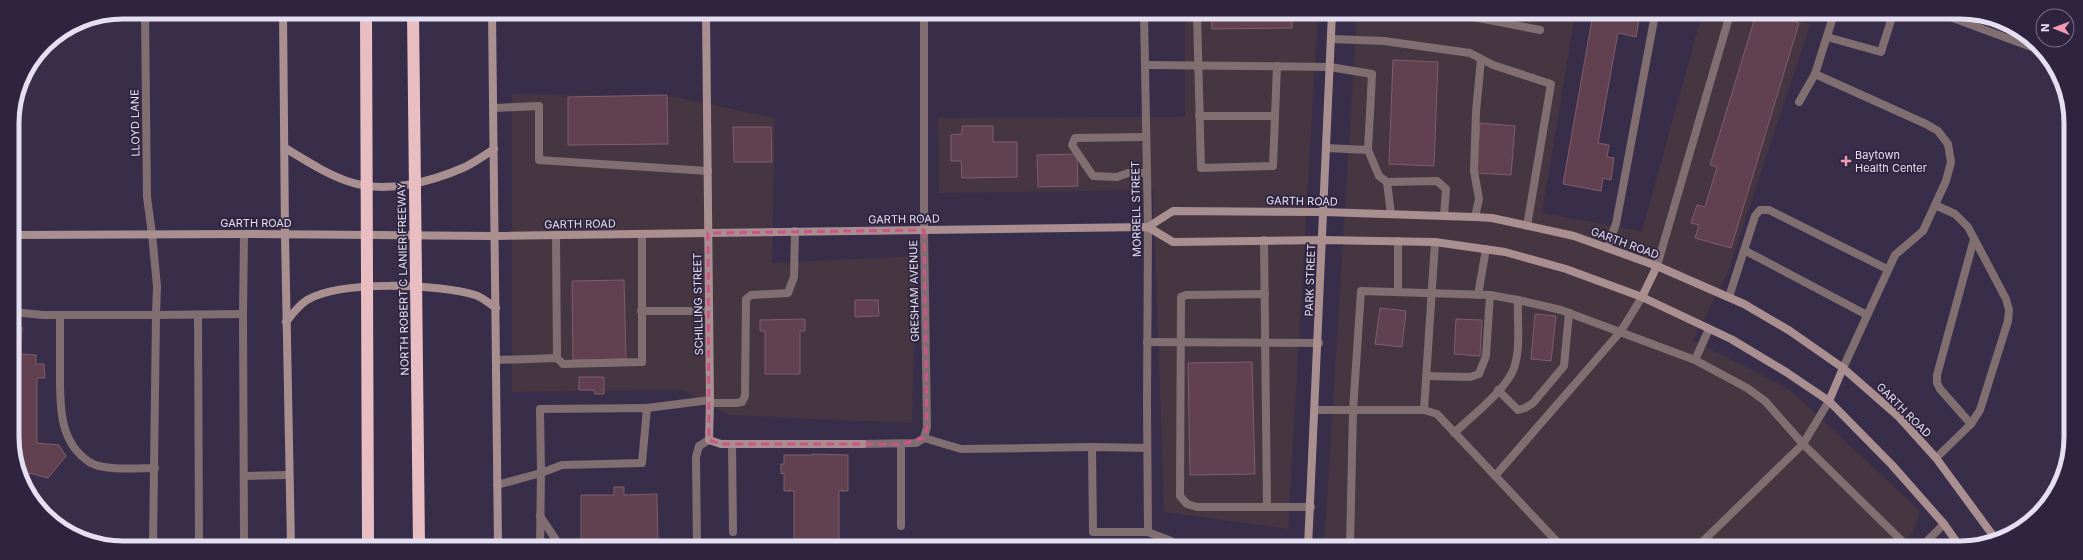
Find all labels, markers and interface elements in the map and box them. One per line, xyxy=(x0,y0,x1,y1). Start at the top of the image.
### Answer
north arrow xyxy=(2035,8,2075,48)
text: N xyxy=(2038,24,2052,32)
street label: LLOYD LANE xyxy=(127,89,143,157)
place label: Baytown Health Center xyxy=(1855,148,1927,175)
marker: Baytown Health Center xyxy=(1840,155,1852,167)
street label: MORRELL STREET xyxy=(1128,161,1144,257)
street label: NORTH ROBERT C LANIER FREEWAY xyxy=(394,182,412,376)
street label: GARTH ROAD xyxy=(1266,193,1338,209)
street label: GARTH ROAD xyxy=(868,211,940,227)
street label: GARTH ROAD xyxy=(220,216,292,230)
street label: GARTH ROAD xyxy=(544,216,616,232)
street label: GARTH ROAD xyxy=(1589,224,1661,262)
street label: GRESHAM AVENUE xyxy=(906,240,922,342)
street label: PARK STREET xyxy=(1302,243,1318,317)
street label: SCHILLING STREET xyxy=(690,253,706,355)
street label: GARTH ROAD xyxy=(1874,380,1934,440)

